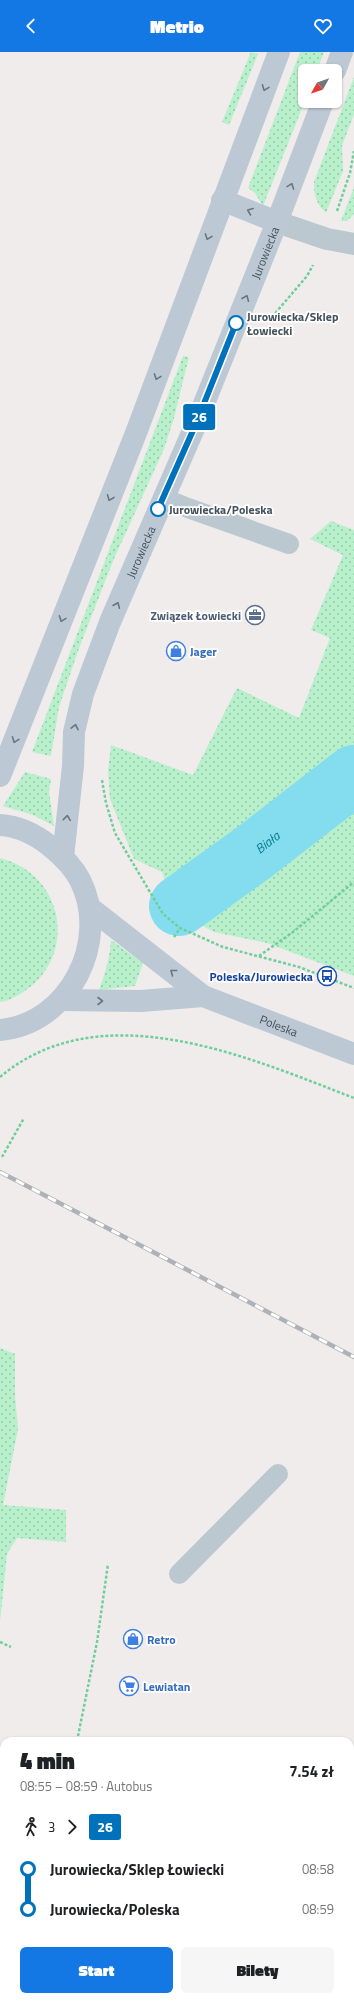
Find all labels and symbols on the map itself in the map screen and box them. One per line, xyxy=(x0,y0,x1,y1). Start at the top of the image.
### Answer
north arrow xyxy=(298,64,342,108)
one-way arrow xyxy=(261,85,269,92)
one-way arrow xyxy=(287,182,295,189)
one-way arrow xyxy=(246,208,253,216)
street label: Jurowiecka xyxy=(246,224,284,282)
one-way arrow xyxy=(205,233,213,240)
one-way arrow xyxy=(241,295,249,303)
place label: Jurowiecka/Sklep Łowiecki xyxy=(246,307,339,340)
marker: Jurowiecka/Sklep Łowiecki xyxy=(228,315,244,331)
one-way arrow xyxy=(153,373,161,380)
line badge: 26 xyxy=(181,404,217,430)
one-way arrow xyxy=(106,495,114,502)
place label: Jurowiecka/Poleska xyxy=(169,500,273,519)
marker: Jurowiecka/Poleska xyxy=(150,501,166,517)
street label: Jurowiecka xyxy=(121,523,160,581)
one-way arrow xyxy=(113,601,121,608)
office icon: Związek Łowiecki xyxy=(244,604,266,626)
place label: Związek Łowiecki xyxy=(151,606,241,625)
one-way arrow xyxy=(59,616,67,623)
shop icon: Jager xyxy=(165,640,187,662)
place label: Jager xyxy=(190,642,217,661)
one-way arrow xyxy=(71,724,79,730)
one-way arrow xyxy=(12,736,20,744)
one-way arrow xyxy=(63,815,72,821)
water label: Biała xyxy=(251,825,285,858)
bus stop icon: Poleska/Jurowiecka xyxy=(316,965,338,987)
place label: Poleska/Jurowiecka xyxy=(210,967,313,986)
one-way arrow xyxy=(170,970,177,977)
one-way arrow xyxy=(97,997,103,1005)
street label: Poleska xyxy=(257,1009,301,1041)
shop icon: Retro xyxy=(122,1628,144,1650)
place label: Retro xyxy=(147,1630,176,1649)
supermarket icon: Lewiatan xyxy=(118,1675,140,1697)
place label: Lewiatan xyxy=(143,1677,190,1696)

